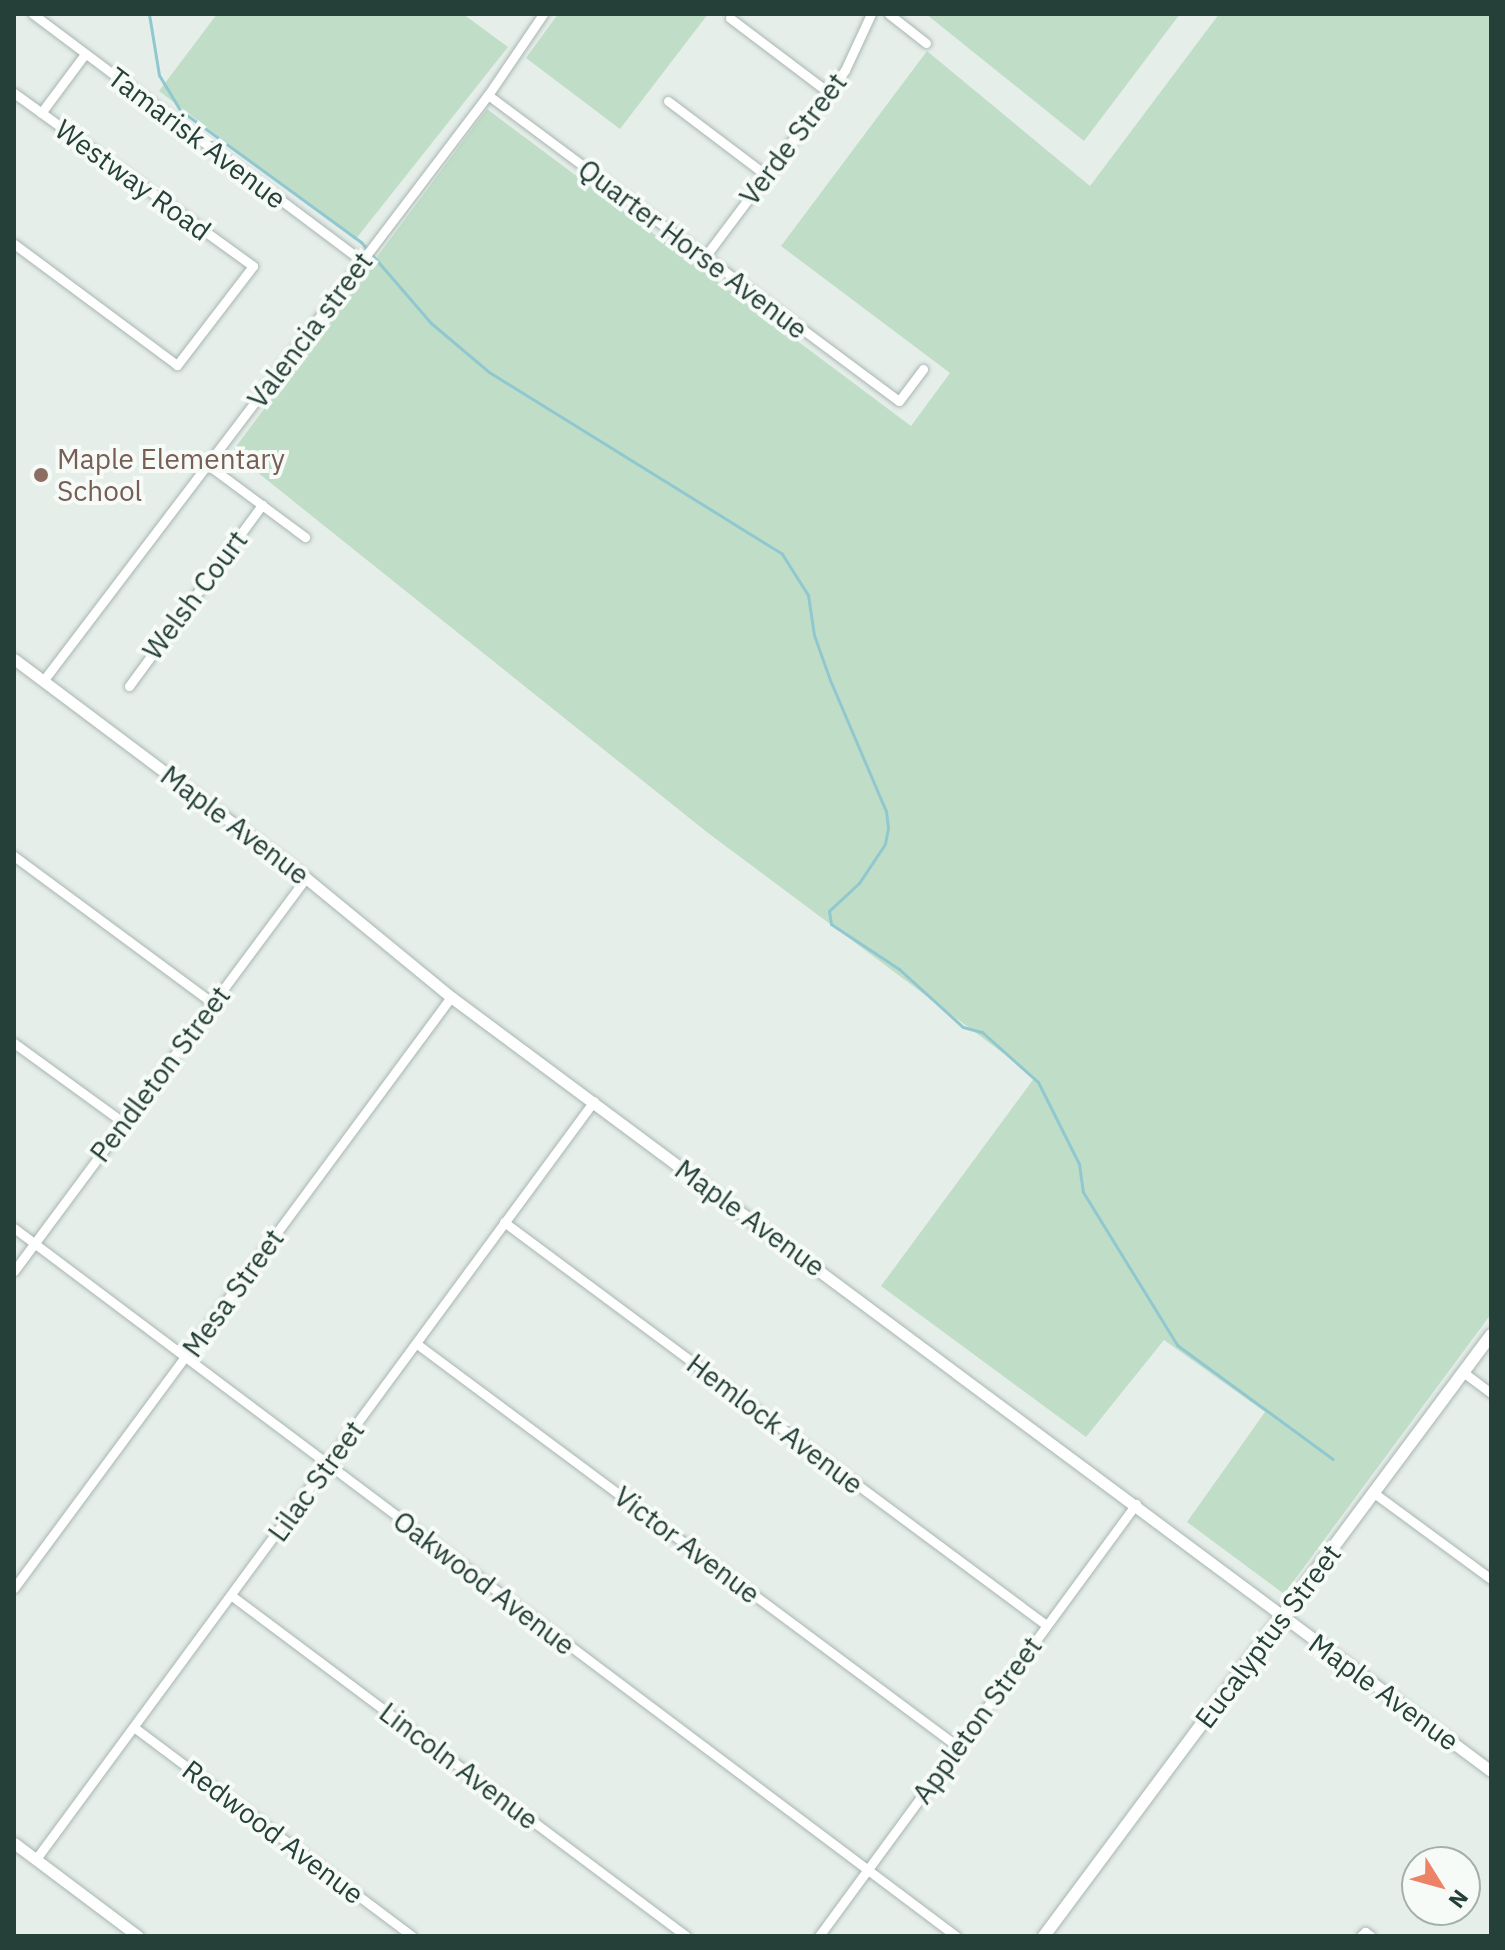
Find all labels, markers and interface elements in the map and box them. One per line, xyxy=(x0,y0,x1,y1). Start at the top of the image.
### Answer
street label: Tamarisk Avenue xyxy=(101,60,293,216)
street label: Verde Street xyxy=(732,66,854,212)
street label: Westway Road xyxy=(49,112,217,248)
street label: Quarter Horse Avenue xyxy=(572,152,814,346)
street label: Valencia street xyxy=(240,245,380,415)
place label: Maple Elementary School xyxy=(57,442,285,508)
marker: Maple Elementary School xyxy=(32,466,50,484)
street label: Welsh Court xyxy=(136,524,254,666)
street label: Maple Avenue xyxy=(154,758,316,892)
street label: Pendleton Street xyxy=(83,979,237,1169)
street label: Maple Avenue xyxy=(669,1152,831,1284)
street label: Mesa Street xyxy=(175,1222,291,1364)
street label: Hemlock Avenue xyxy=(680,1347,870,1501)
street label: Lilac Street xyxy=(261,1414,371,1548)
street label: Victor Avenue xyxy=(607,1479,767,1611)
street label: Oakwood Avenue xyxy=(387,1504,581,1662)
street label: Eucalyptus Street xyxy=(1188,1537,1348,1735)
street label: Maple Avenue xyxy=(1303,1626,1465,1758)
street label: Appleton Street xyxy=(905,1630,1049,1810)
street label: Lincoln Avenue xyxy=(373,1695,545,1837)
street label: Redwood Avenue xyxy=(176,1753,370,1911)
north arrow xyxy=(1401,1846,1481,1926)
text: N xyxy=(1443,1884,1475,1915)

